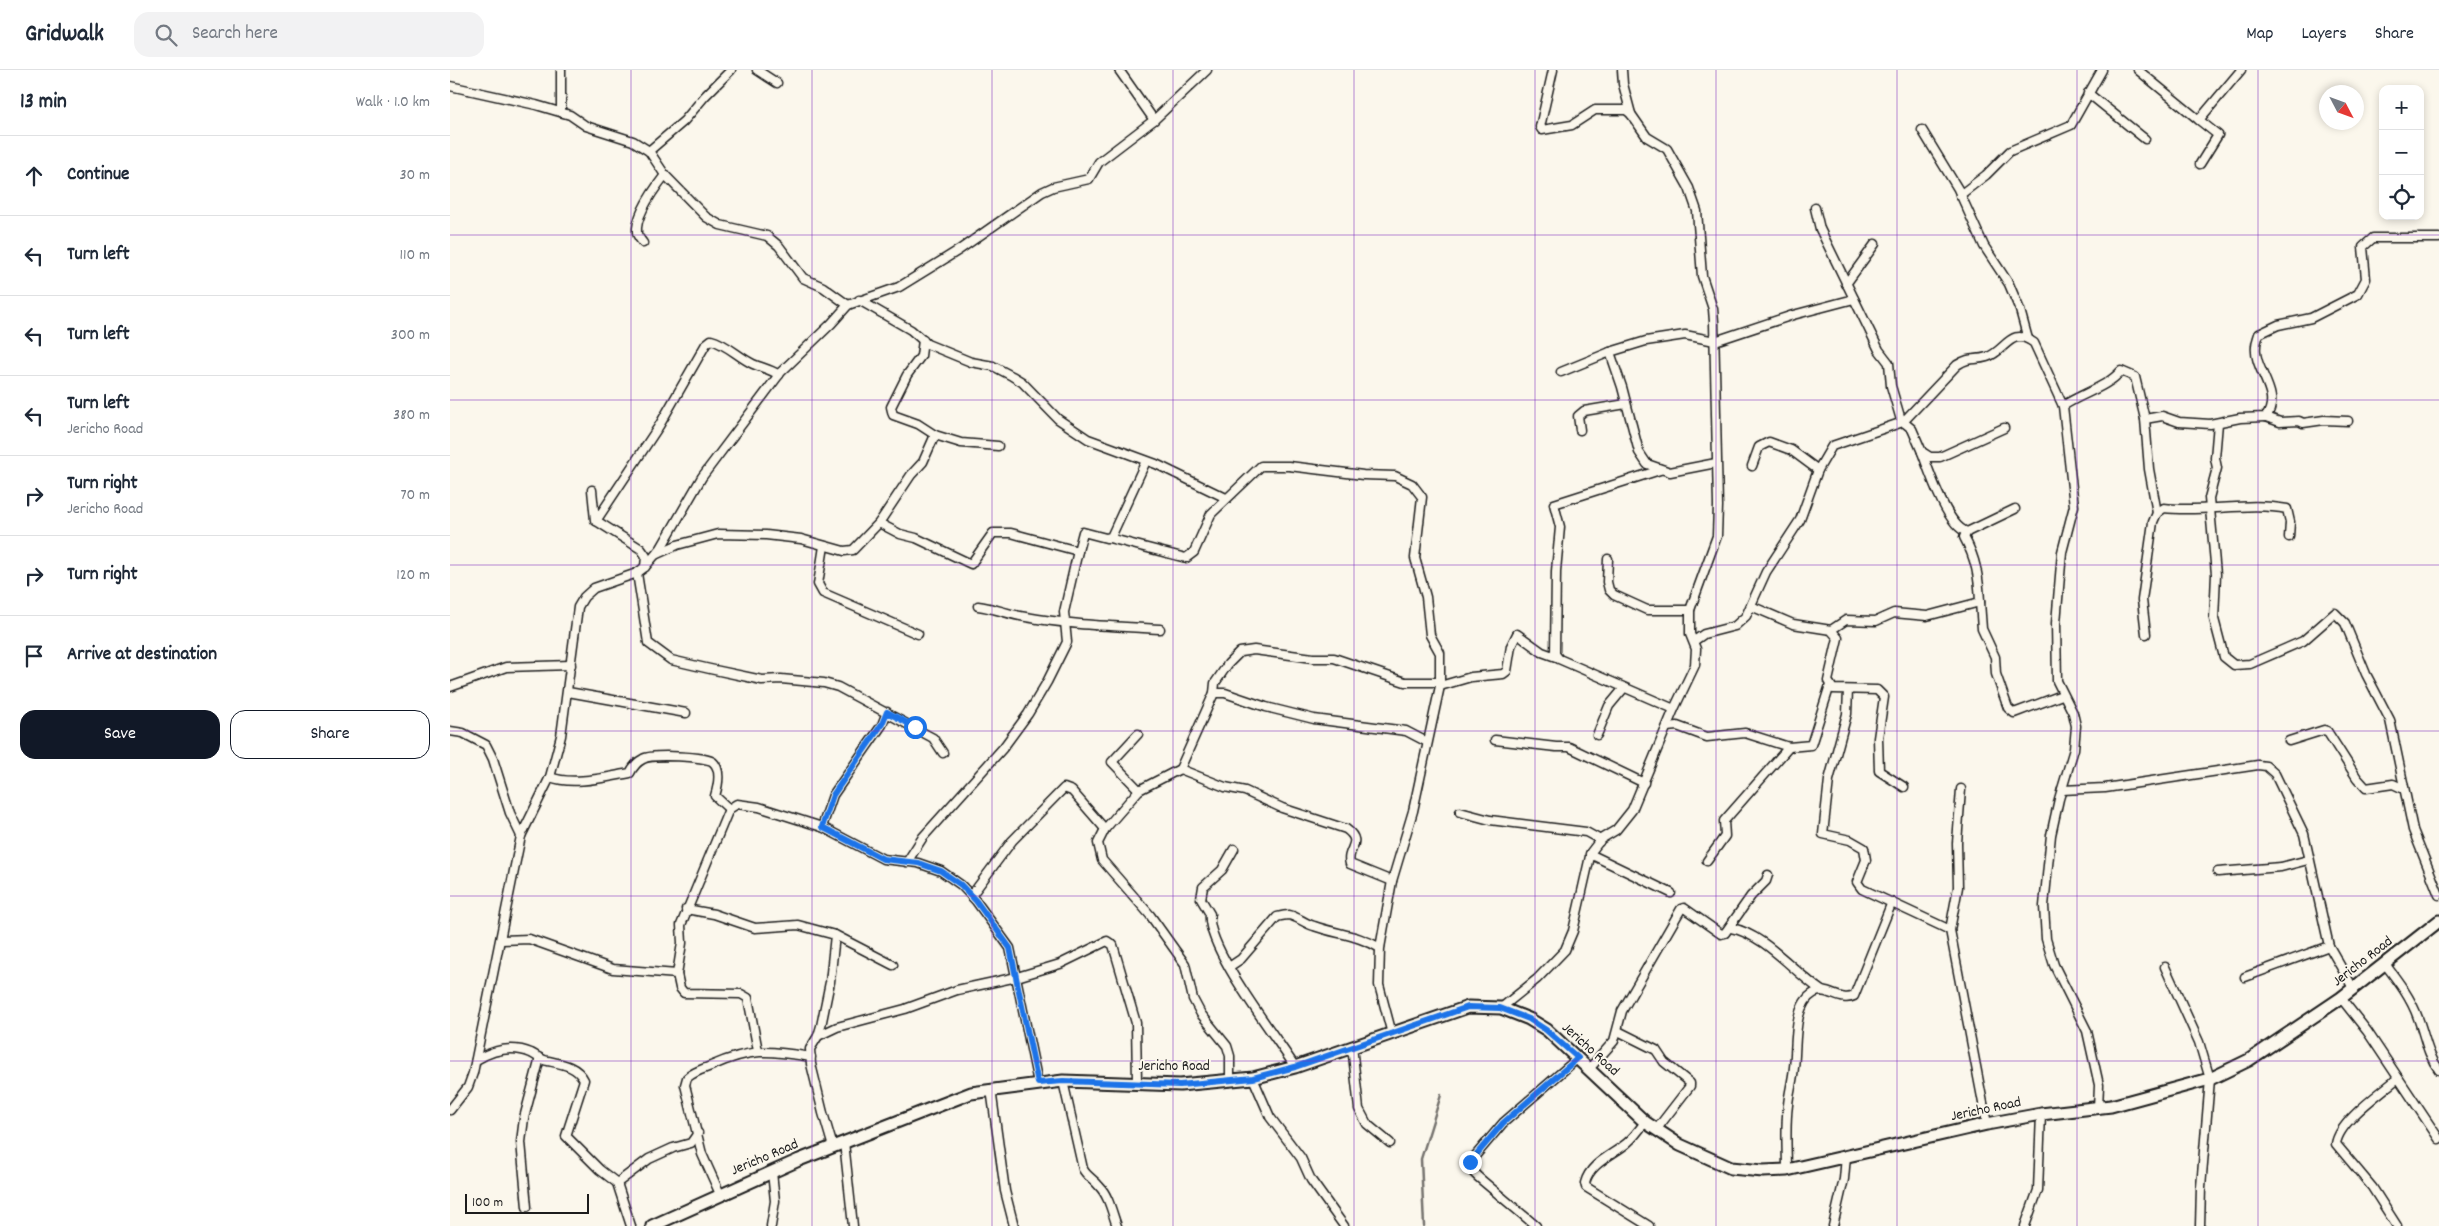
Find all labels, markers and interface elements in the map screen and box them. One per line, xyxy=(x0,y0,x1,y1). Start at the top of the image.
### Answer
search box xyxy=(134,12,484,57)
text: Gridwalk xyxy=(25,18,104,52)
icon: search xyxy=(152,21,180,49)
text: Search here xyxy=(192,21,278,48)
text: Map xyxy=(2246,22,2273,47)
text: Layers xyxy=(2301,22,2347,47)
text: Share xyxy=(2375,22,2414,47)
north arrow xyxy=(2319,85,2364,130)
map controls xyxy=(2379,85,2424,220)
button: + xyxy=(2379,85,2424,130)
text: 13 min xyxy=(20,88,67,118)
text: Walk · 1.0 km xyxy=(356,91,430,114)
button: − xyxy=(2379,130,2424,175)
icon: ahead xyxy=(20,162,48,190)
text: Continue xyxy=(67,162,129,189)
text: 30 m xyxy=(400,164,430,187)
button: locate xyxy=(2379,175,2424,220)
icon: left xyxy=(20,242,48,270)
text: Turn left xyxy=(67,242,130,269)
text: 110 m xyxy=(400,244,430,267)
icon: left xyxy=(20,322,48,350)
text: Turn left xyxy=(67,322,130,349)
text: 300 m xyxy=(391,324,430,347)
text: Turn left xyxy=(67,391,130,418)
icon: left xyxy=(20,402,48,430)
text: 380 m xyxy=(393,404,430,427)
text: Jericho Road xyxy=(67,418,143,441)
text: Turn right xyxy=(67,471,138,498)
icon: right xyxy=(20,482,48,510)
text: 70 m xyxy=(400,484,430,507)
text: Jericho Road xyxy=(67,498,143,521)
icon: right xyxy=(20,562,48,590)
text: Turn right xyxy=(67,562,138,589)
text: 120 m xyxy=(396,564,430,587)
icon: arrive xyxy=(20,642,48,670)
text: Arrive at destination xyxy=(67,642,217,669)
button: Save xyxy=(20,710,220,759)
button: Share xyxy=(230,710,430,759)
route start xyxy=(904,716,927,739)
street label: Jericho Road xyxy=(2328,931,2398,993)
street label: Jericho Road xyxy=(1556,1018,1624,1082)
street label: Jericho Road xyxy=(1138,1056,1210,1078)
street label: Jericho Road xyxy=(1949,1092,2023,1128)
street label: Jericho Road xyxy=(728,1134,802,1182)
route end xyxy=(1459,1151,1482,1174)
scale bar xyxy=(465,1191,589,1214)
text: 100 m xyxy=(472,1193,503,1213)

